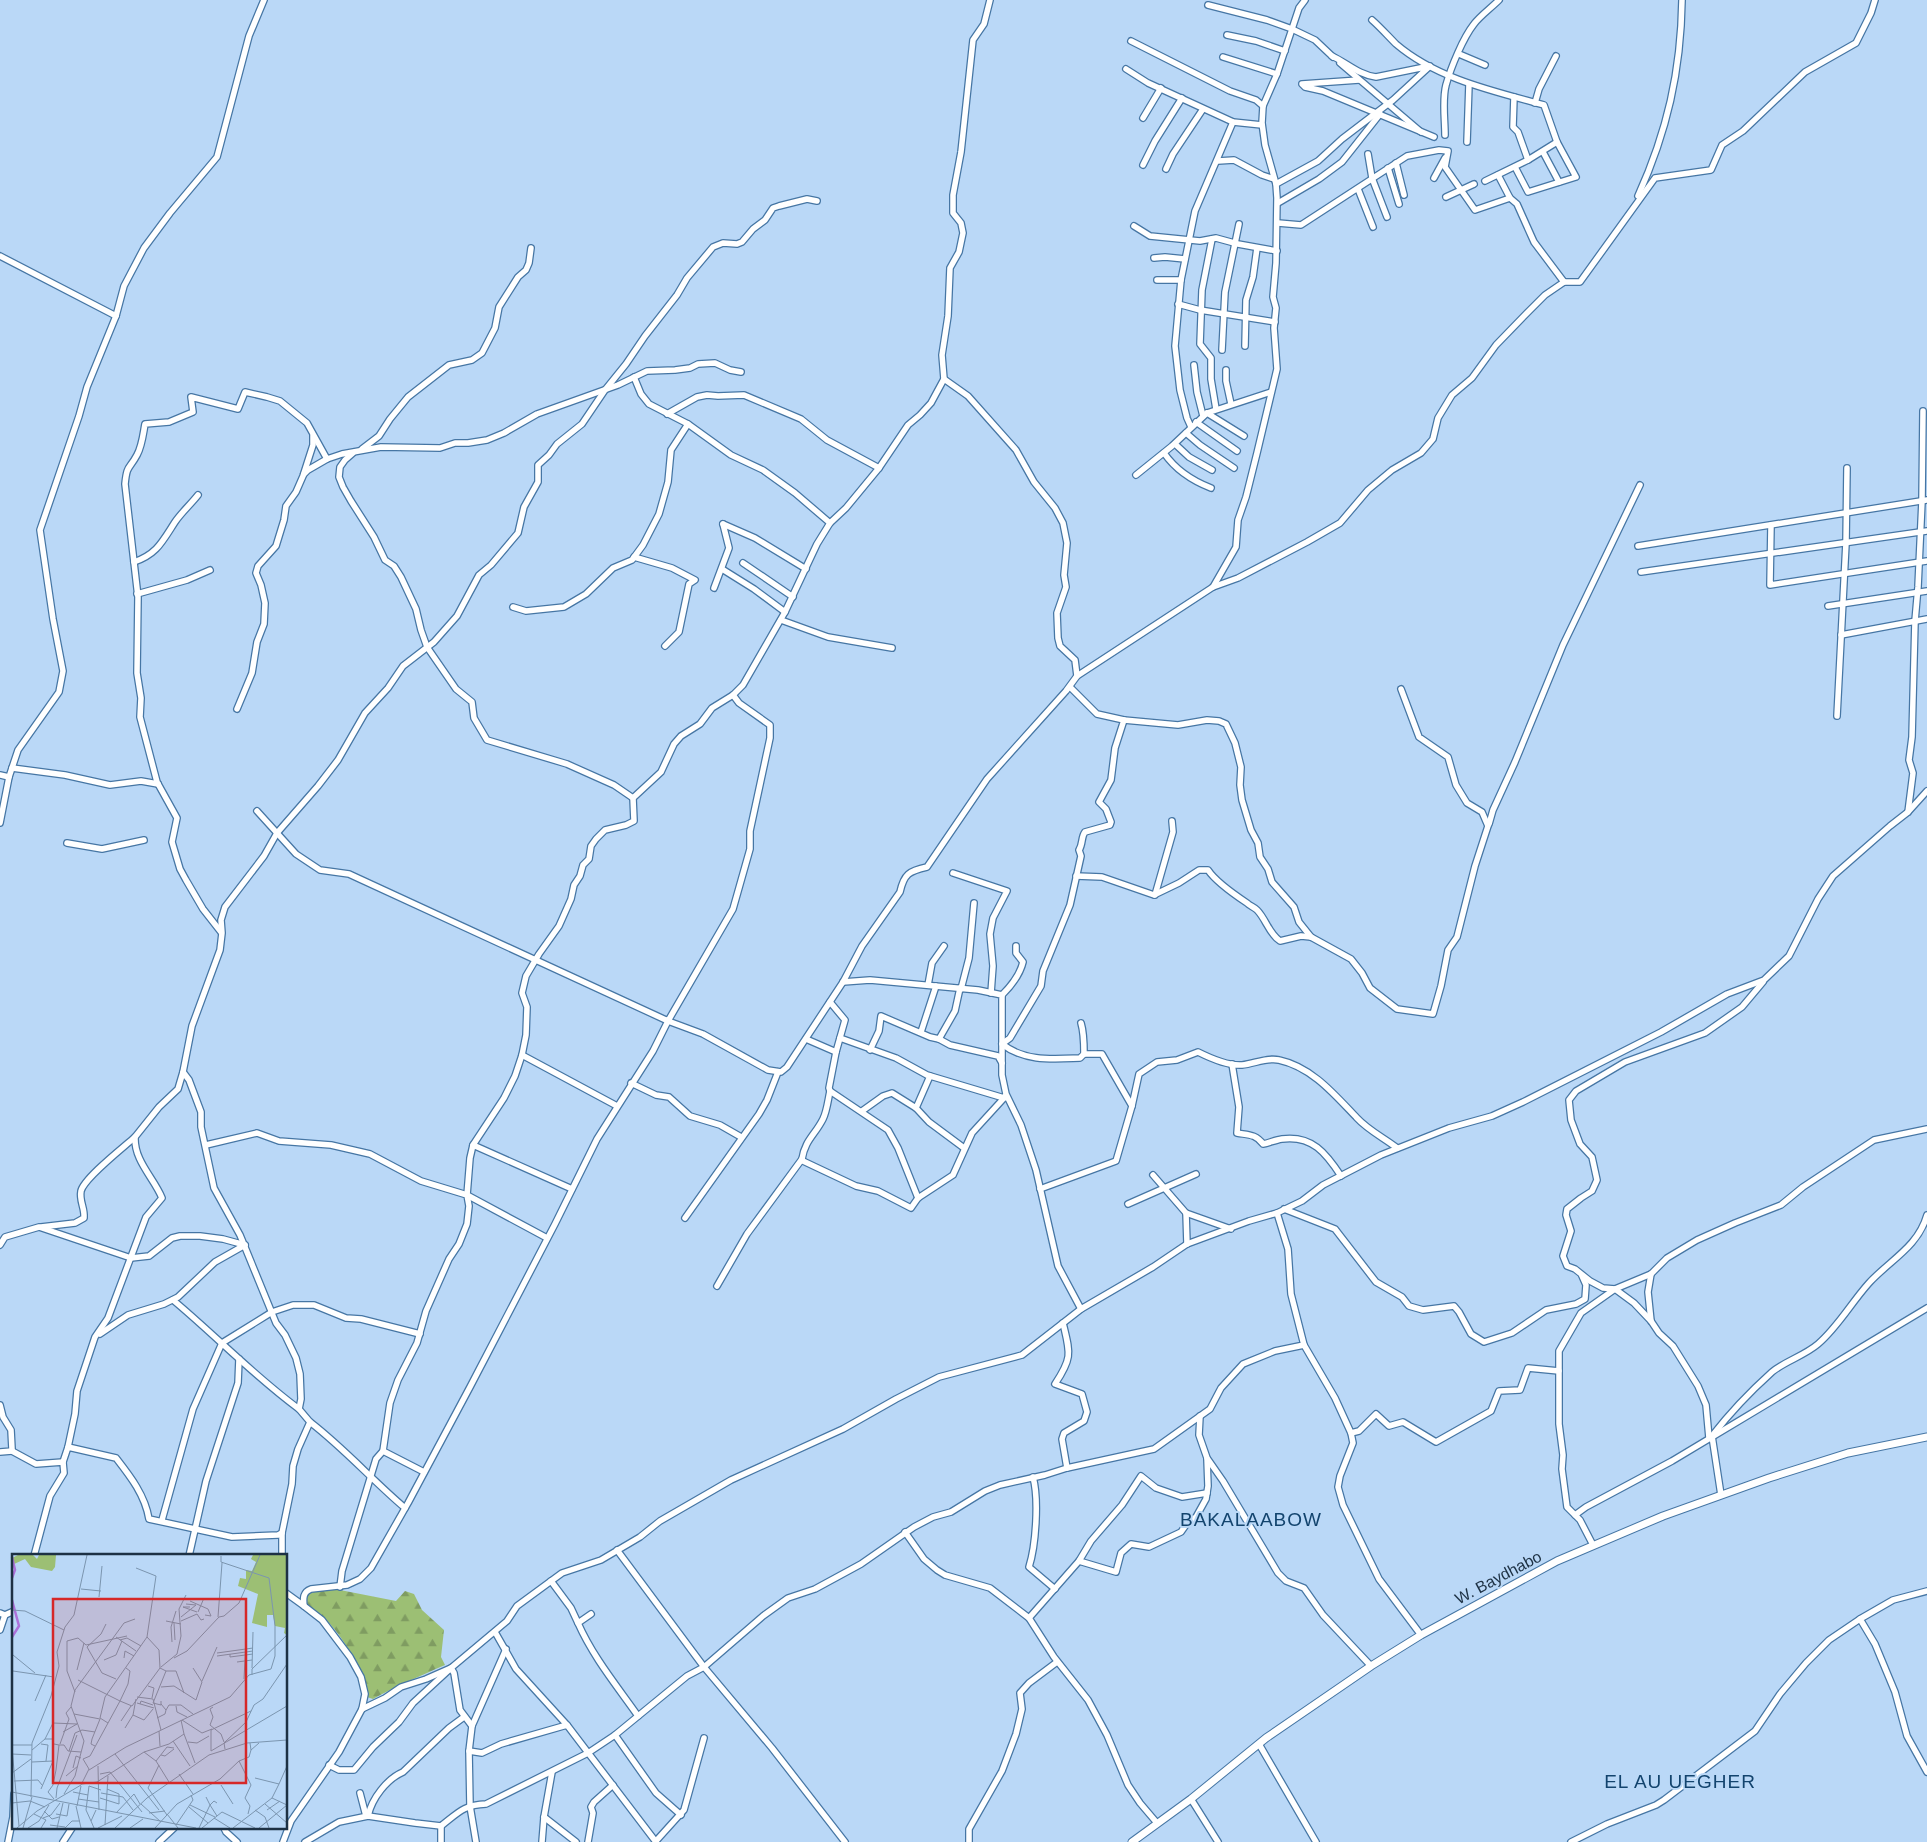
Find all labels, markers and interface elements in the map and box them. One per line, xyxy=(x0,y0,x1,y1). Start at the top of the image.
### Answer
district label: BAKALAABOW xyxy=(1180,1509,1322,1530)
street label: W. Baydhabo xyxy=(1452,1548,1544,1607)
inset map xyxy=(12,1554,288,1830)
district label: EL AU UEGHER xyxy=(1604,1771,1756,1792)

